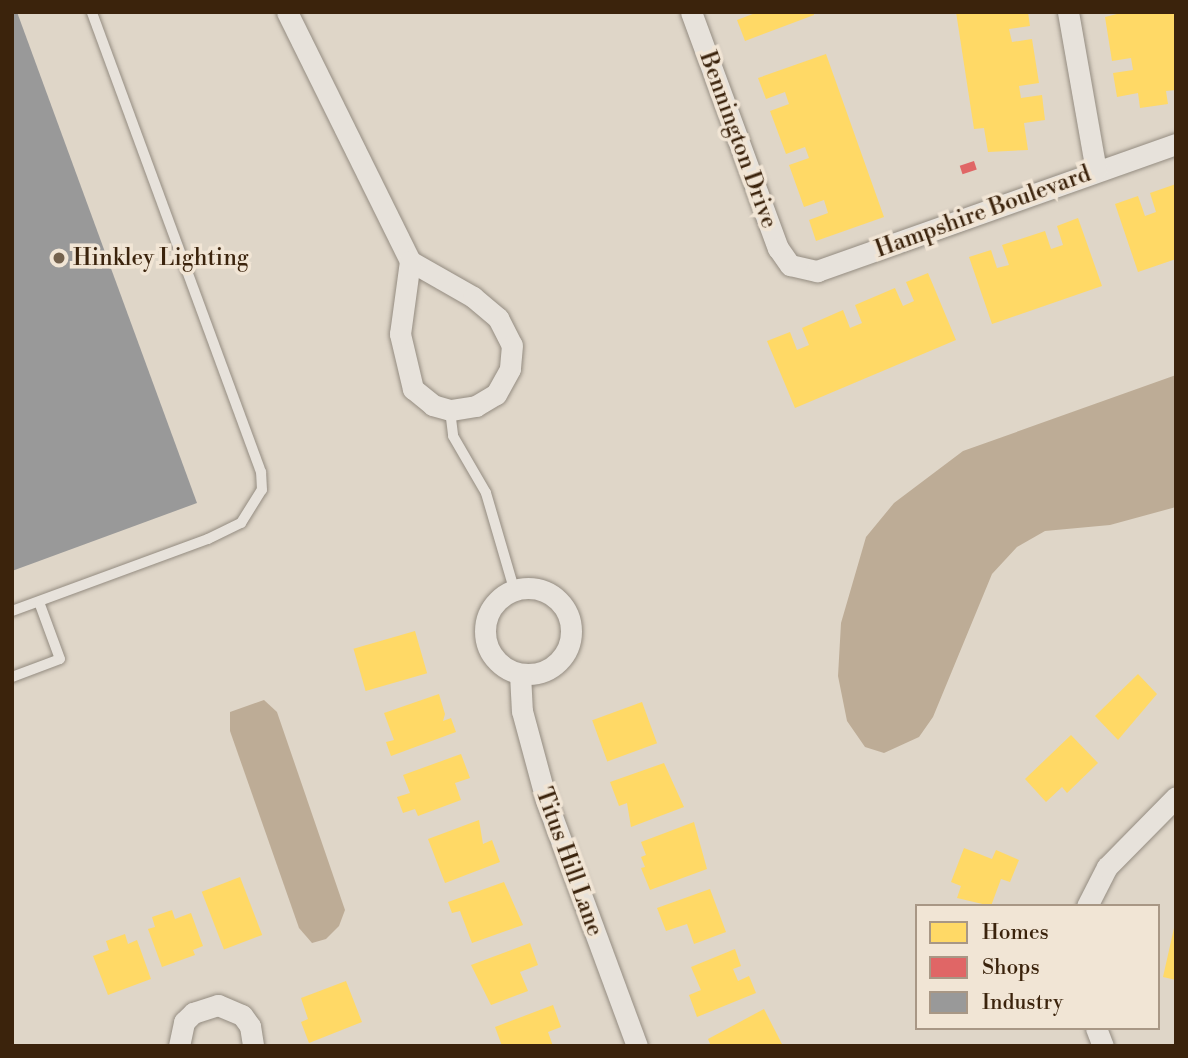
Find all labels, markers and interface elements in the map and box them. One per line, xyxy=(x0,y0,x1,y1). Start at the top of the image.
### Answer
street label: Bennington Drive xyxy=(693,48,783,232)
street label: Hampshire Boulevard xyxy=(872,160,1094,264)
place label: Hinkley Lighting xyxy=(73,244,249,272)
marker: Hinkley Lighting xyxy=(51,250,67,266)
street label: Titus Hill Lane xyxy=(529,784,609,940)
legend xyxy=(915,904,1160,1030)
text: Homes xyxy=(982,920,1049,946)
text: Shops xyxy=(982,955,1040,981)
text: Industry xyxy=(982,990,1063,1016)

